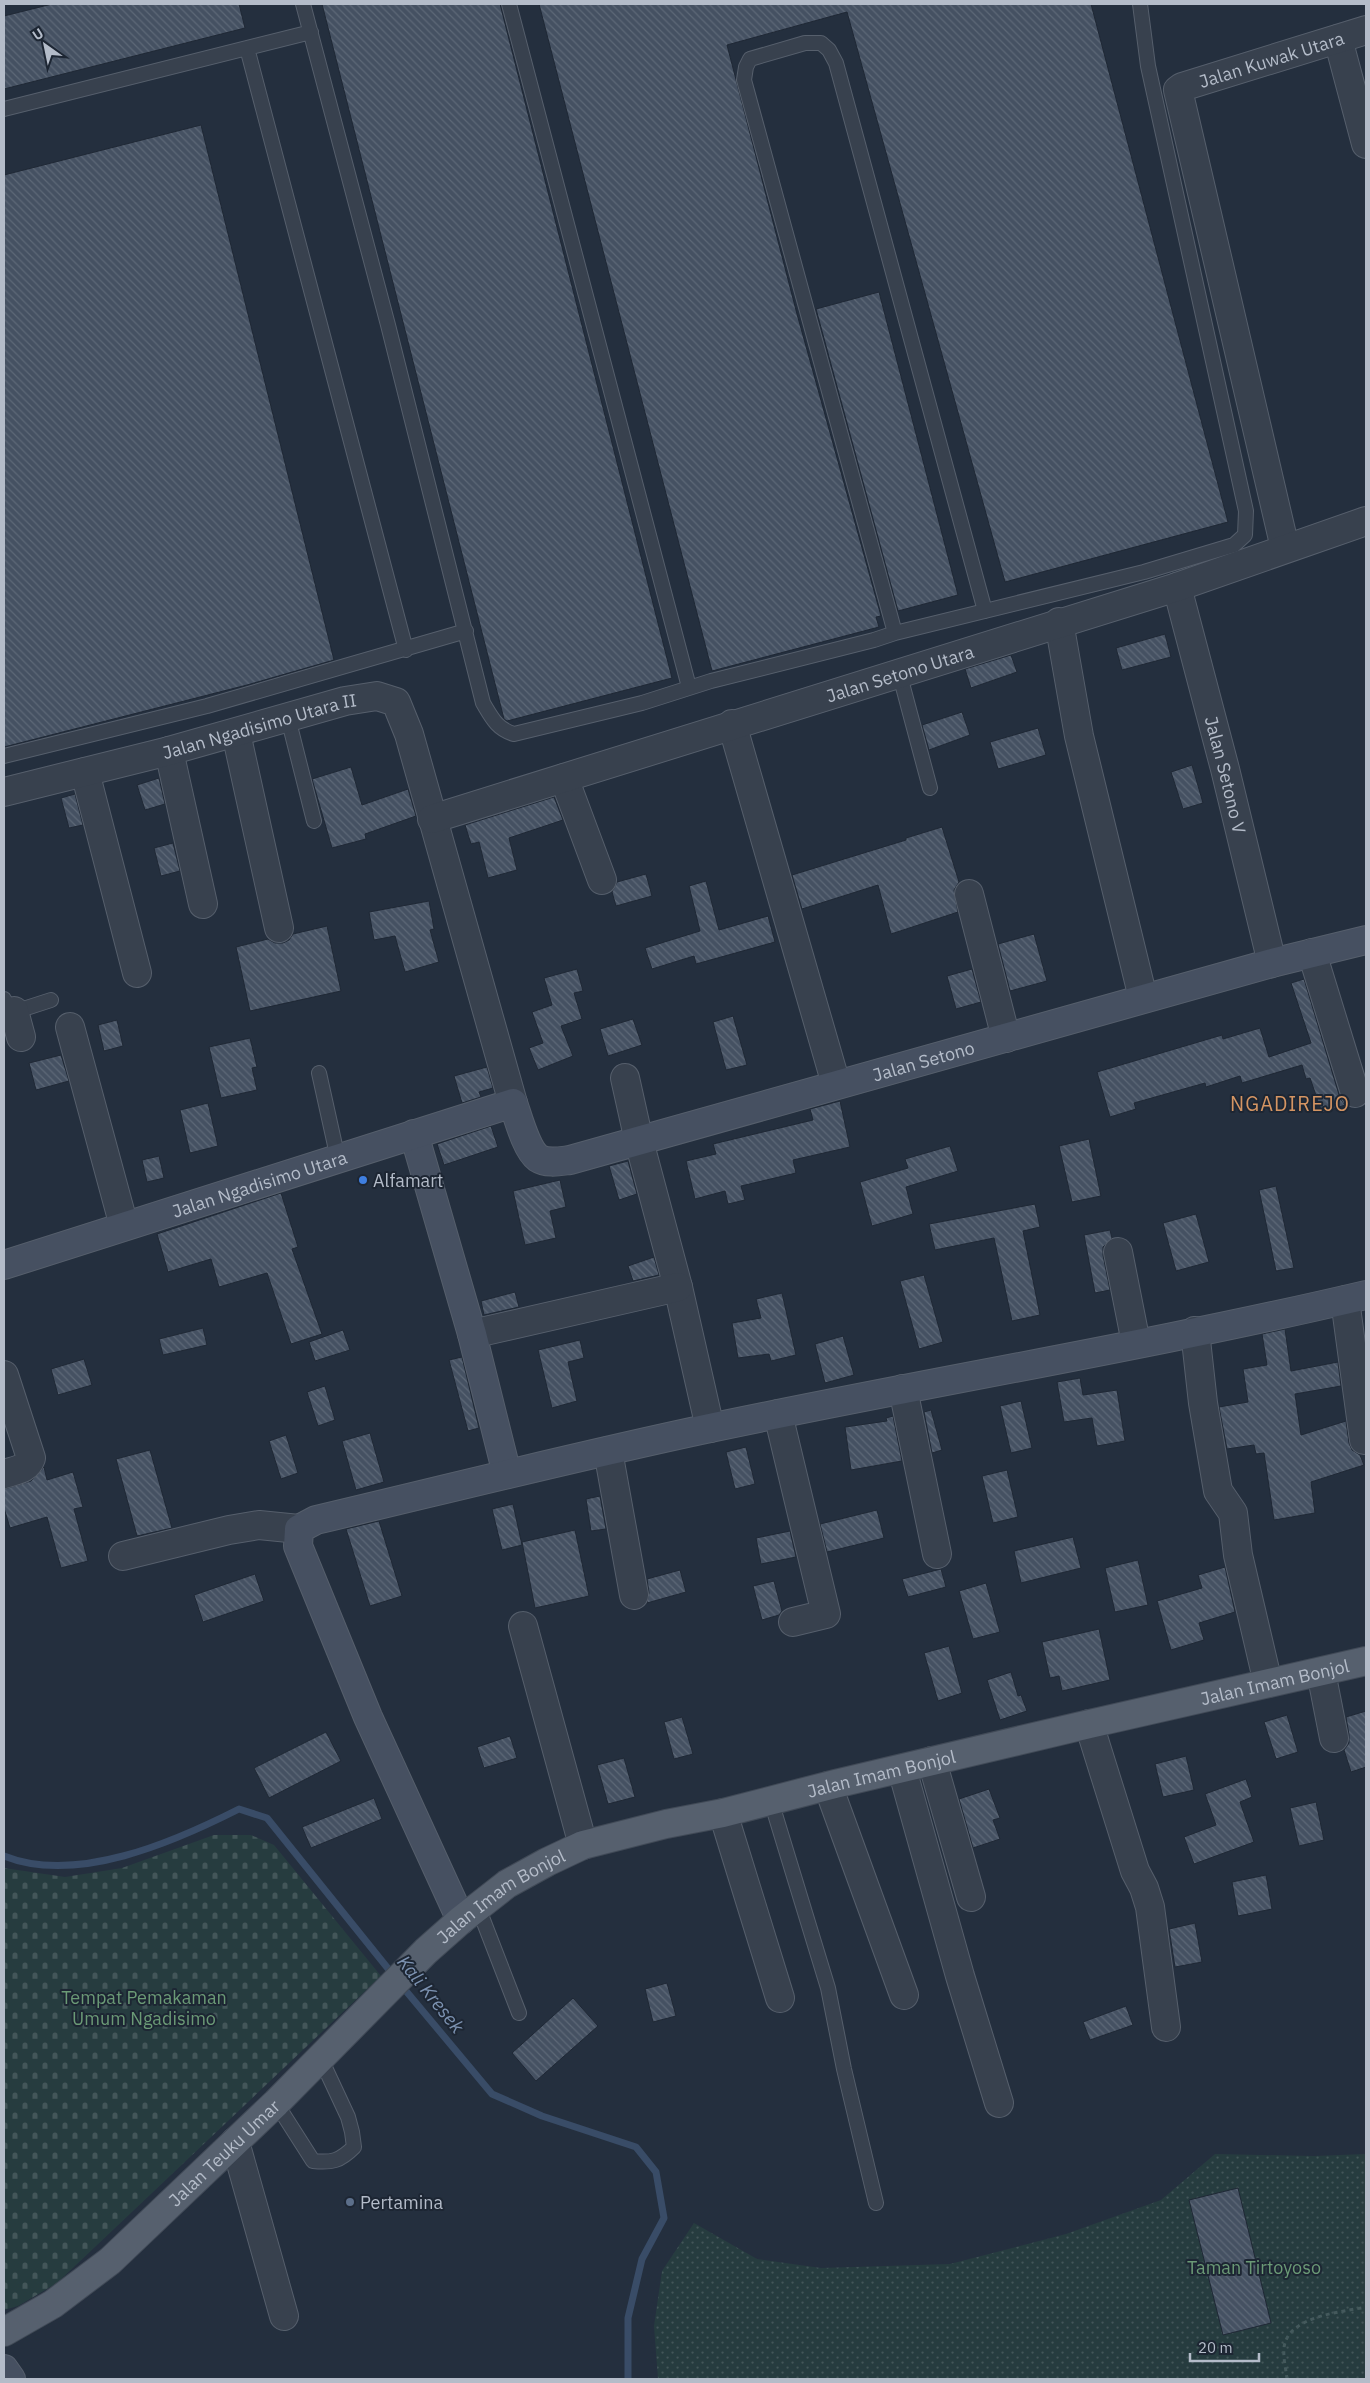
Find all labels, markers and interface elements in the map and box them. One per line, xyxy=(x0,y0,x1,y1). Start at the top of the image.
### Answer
north arrow xyxy=(20,20,70,70)
text: U xyxy=(29,24,47,44)
street label: Jalan Kuwak Utara xyxy=(1196,26,1347,93)
street label: Jalan Setono Utara xyxy=(823,639,977,707)
street label: Jalan Ngadisimo Utara II xyxy=(160,688,358,764)
street label: Jalan Setono V xyxy=(1200,714,1252,836)
street label: Jalan Setono xyxy=(870,1036,977,1086)
district label: NGADIREJO xyxy=(1230,1090,1350,1117)
street label: Jalan Ngadisimo Utara xyxy=(169,1145,350,1222)
place label: Alfamart xyxy=(373,1169,443,1192)
marker: Alfamart xyxy=(357,1174,369,1186)
street label: Jalan Imam Bonjol xyxy=(1198,1654,1351,1710)
street label: Jalan Imam Bonjol xyxy=(805,1744,958,1802)
street label: Jalan Imam Bonjol xyxy=(431,1844,569,1948)
water label: Kali Kresek xyxy=(392,1950,470,2039)
park label: Tempat Pemakaman Umum Ngadisimo xyxy=(61,1986,227,2030)
street label: Jalan Teuku Umar xyxy=(163,2094,285,2211)
place label: Pertamina xyxy=(360,2191,443,2214)
marker: Pertamina xyxy=(344,2196,356,2208)
park label: Taman Tirtoyoso xyxy=(1187,2256,1321,2279)
scale bar xyxy=(1190,2330,1259,2362)
text: 20 m xyxy=(1198,2338,1233,2357)

